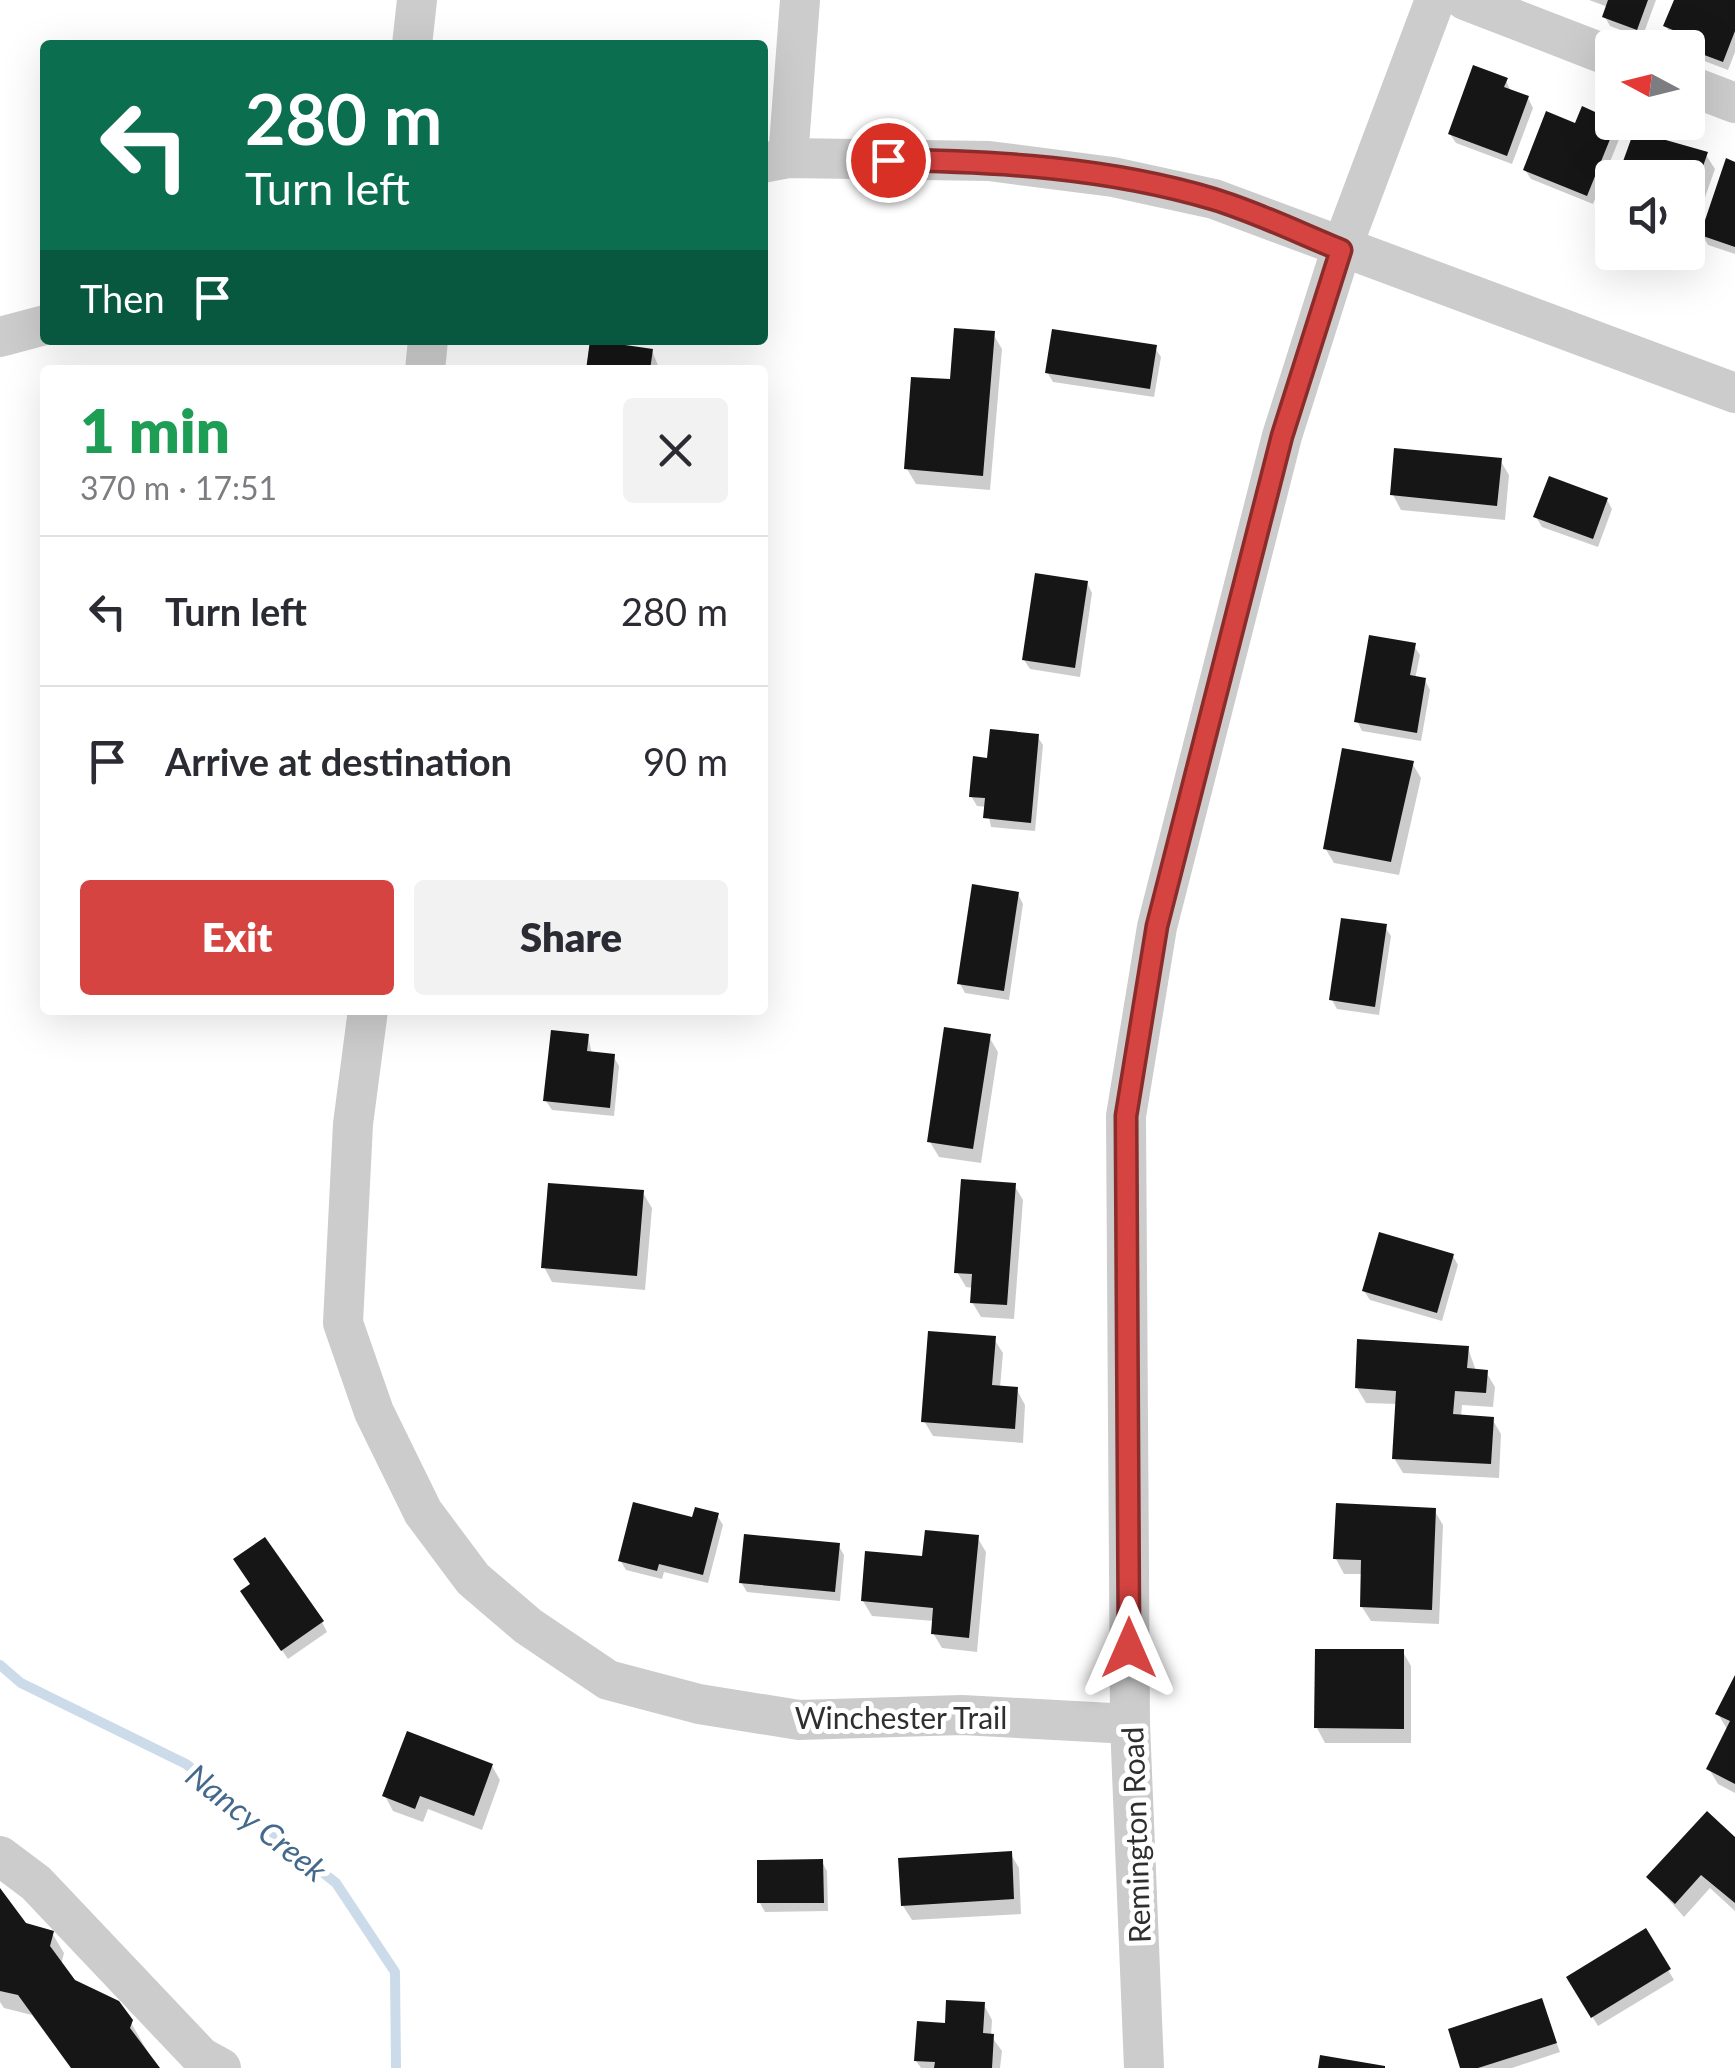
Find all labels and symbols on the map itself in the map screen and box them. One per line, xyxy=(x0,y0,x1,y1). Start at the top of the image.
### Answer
north arrow xyxy=(1595,30,1705,140)
pin xyxy=(846,118,931,203)
position arrow xyxy=(1077,1596,1181,1700)
street label: Winchester Trail xyxy=(795,1699,1007,1735)
street label: Remington Road xyxy=(1113,1726,1157,1944)
water label: Nancy Creek xyxy=(179,1755,336,1890)

